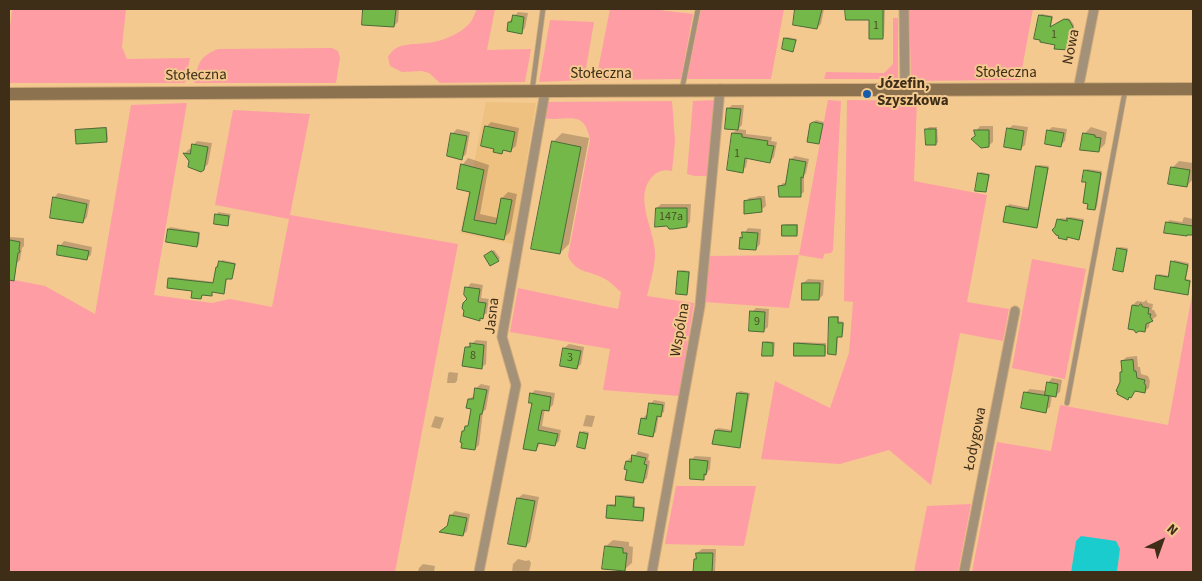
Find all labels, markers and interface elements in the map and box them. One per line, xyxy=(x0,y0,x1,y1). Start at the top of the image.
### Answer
house number: 1 xyxy=(873,19,879,33)
house number: 1 xyxy=(1051,28,1057,42)
street label: Nowa xyxy=(1060,28,1084,66)
street label: Stołeczna xyxy=(975,65,1037,83)
street label: Stołeczna xyxy=(165,66,227,86)
street label: Stołeczna xyxy=(570,66,632,84)
place label: Józefin, Szyszkowa xyxy=(877,76,949,111)
marker: Józefin, Szyszkowa xyxy=(861,88,873,100)
house number: 1 xyxy=(734,147,740,161)
house number: 147a xyxy=(659,210,683,224)
street label: Jasna xyxy=(482,297,504,335)
street label: Wspólna xyxy=(667,302,695,358)
house number: 9 xyxy=(754,315,760,329)
house number: 8 xyxy=(470,349,476,363)
house number: 3 xyxy=(567,351,573,365)
street label: Łodygowa xyxy=(961,406,991,472)
north arrow xyxy=(1137,516,1187,566)
text: N xyxy=(1162,519,1182,540)

